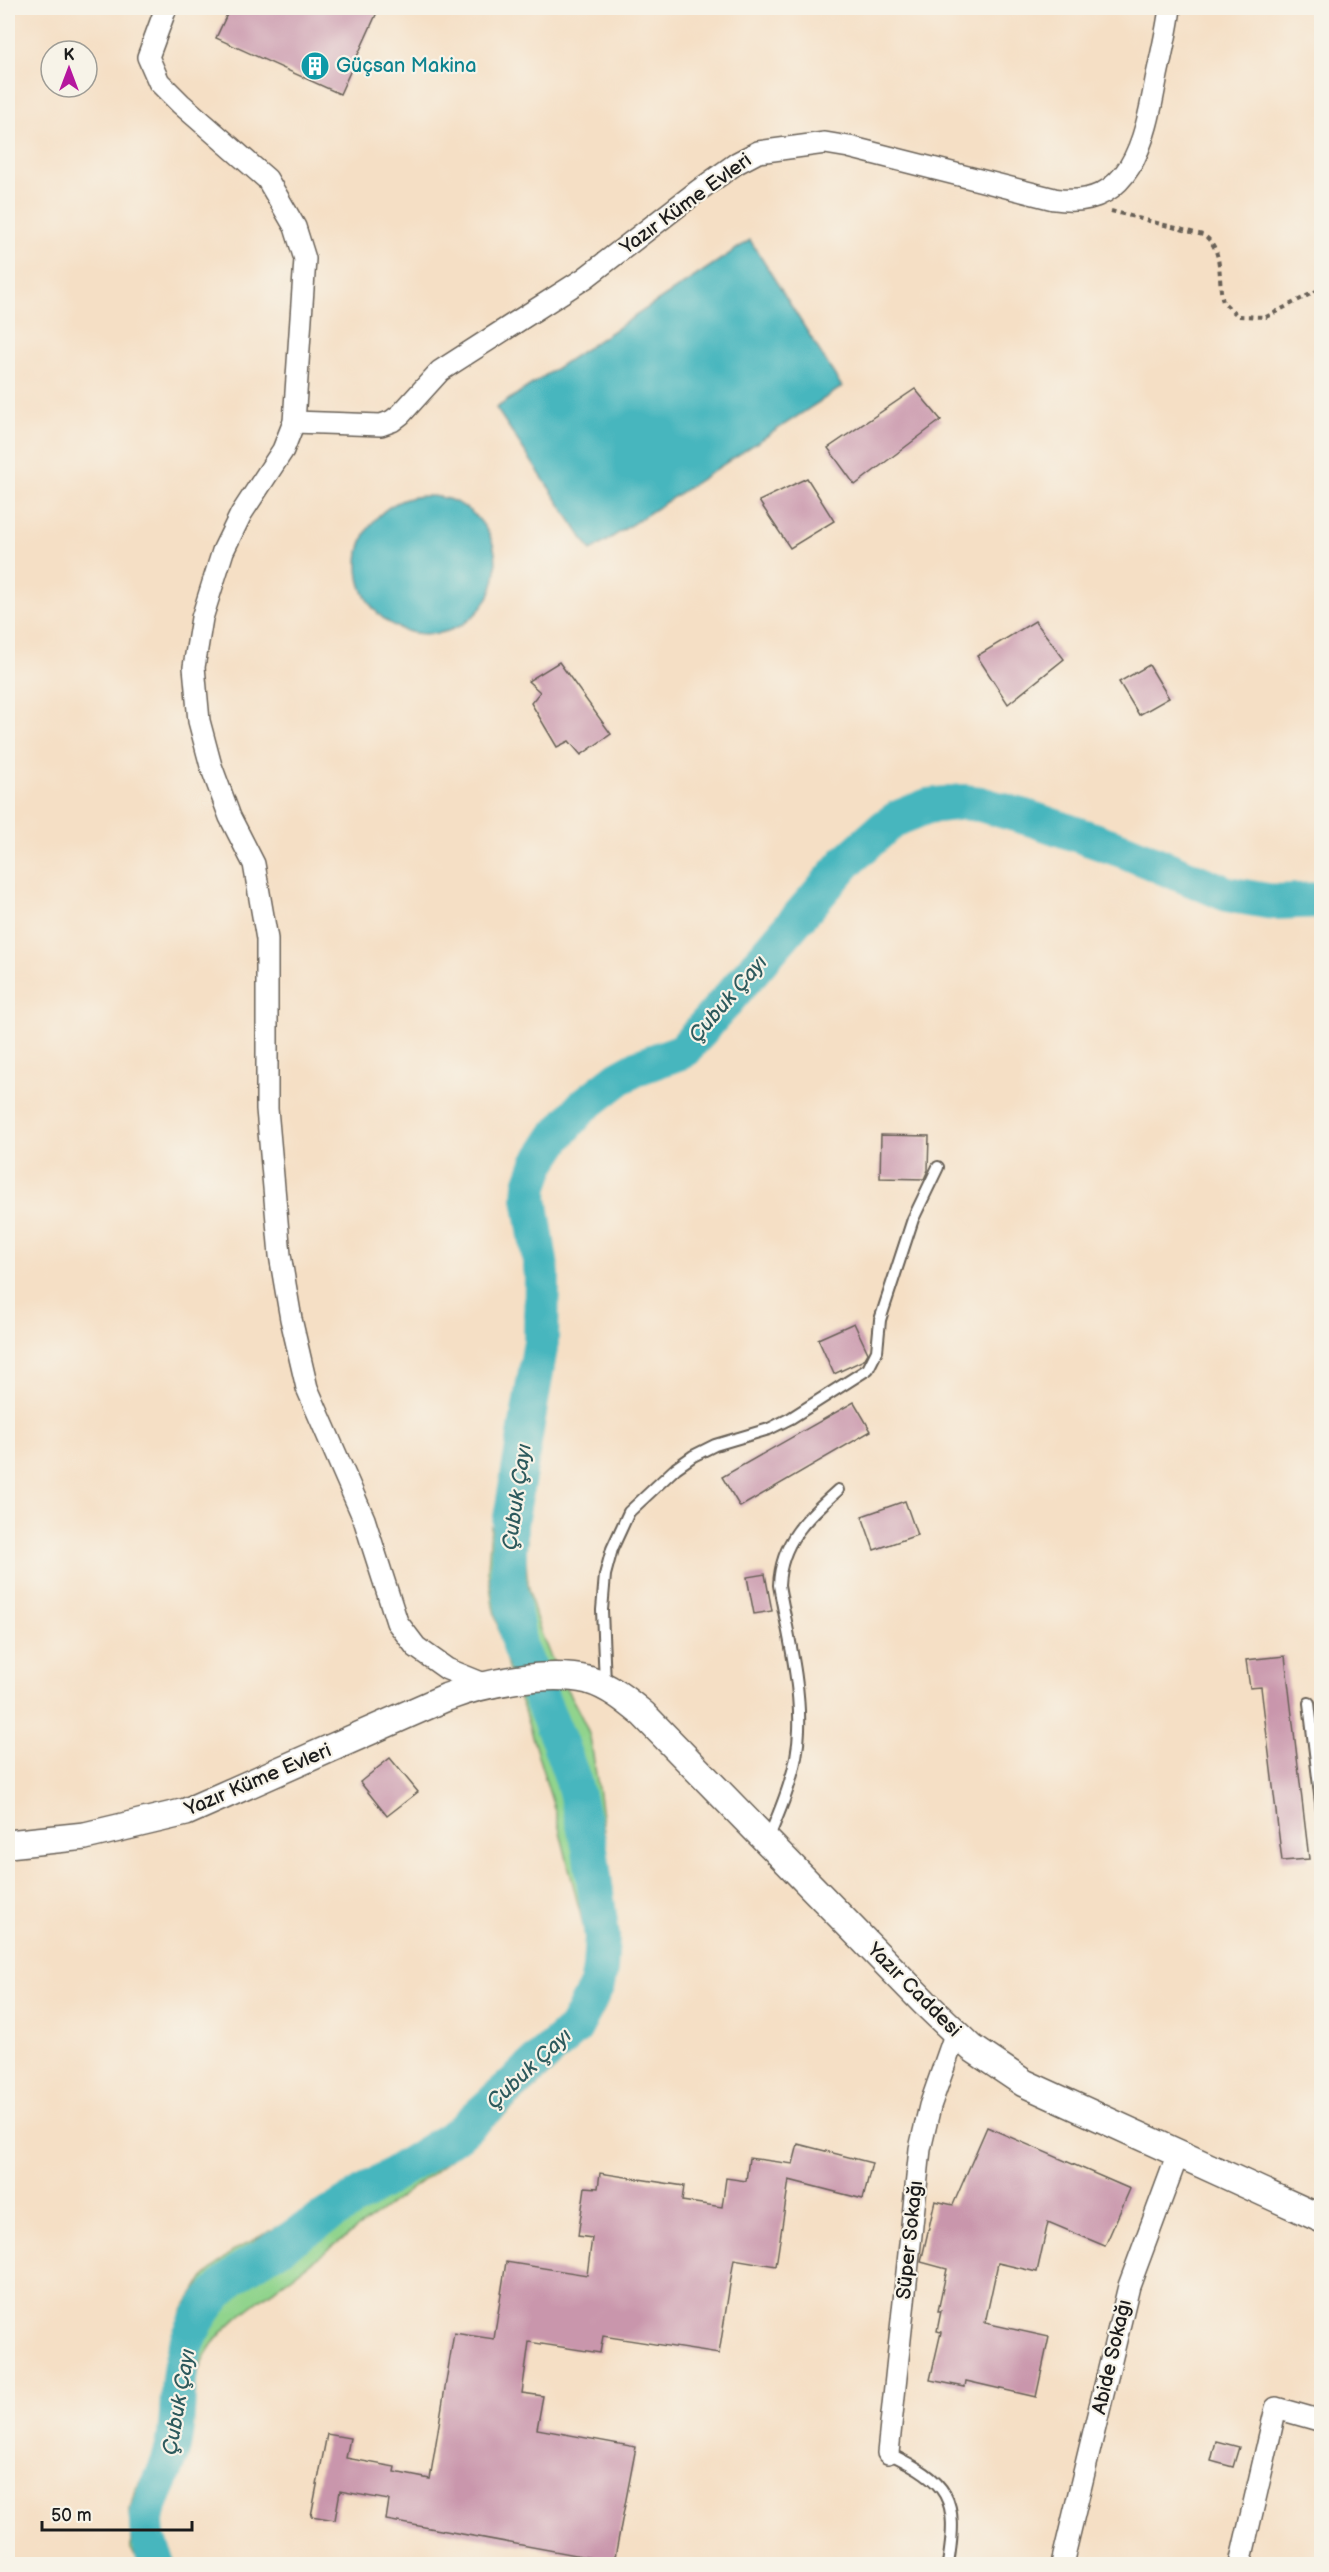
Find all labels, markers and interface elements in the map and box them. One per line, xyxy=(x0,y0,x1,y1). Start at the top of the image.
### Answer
north arrow xyxy=(39,39,99,99)
text: K xyxy=(64,46,75,65)
building icon: Güçsan Makina xyxy=(299,50,331,82)
place label: Güçsan Makina xyxy=(336,54,476,78)
street label: Yazır Küme Evleri xyxy=(615,148,756,260)
water label: Çubuk Çayı xyxy=(683,950,773,1048)
water label: Çubuk Çayı xyxy=(497,1442,537,1552)
street label: Yazır Küme Evleri xyxy=(180,1738,335,1822)
street label: Yazır Caddesi xyxy=(861,1937,966,2042)
water label: Çubuk Çayı xyxy=(481,2023,577,2115)
street label: Süper Sokağı xyxy=(892,2179,928,2301)
street label: Abide Sokağı xyxy=(1087,2297,1137,2417)
water label: Çubuk Çayı xyxy=(157,2347,201,2457)
scale bar xyxy=(42,2494,192,2532)
text: 50 m xyxy=(51,2505,92,2526)

